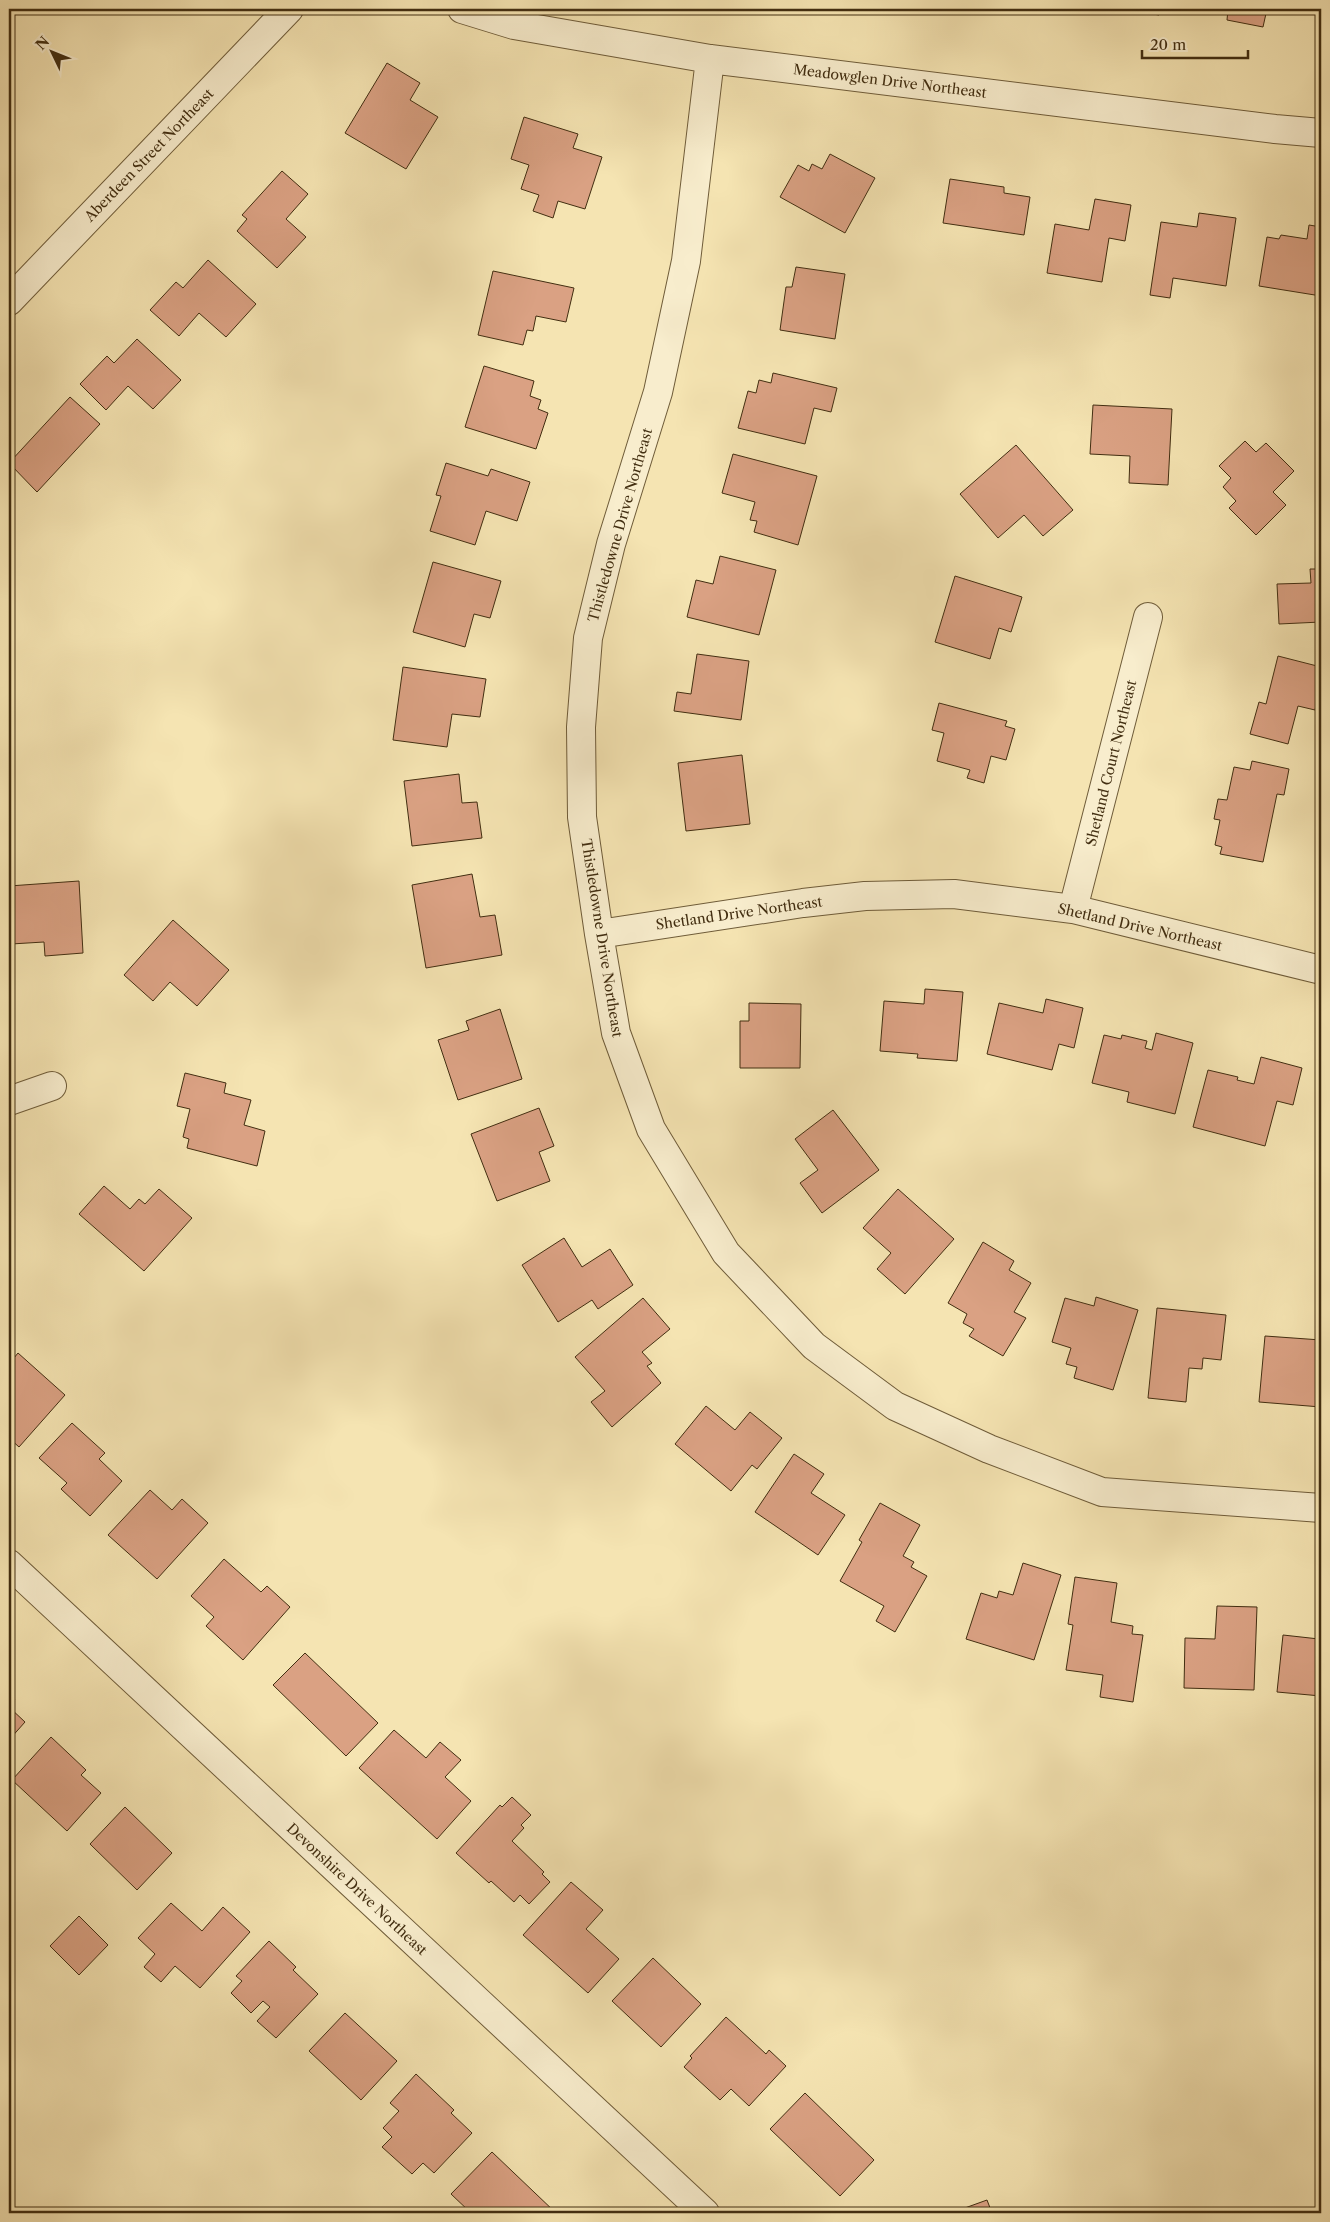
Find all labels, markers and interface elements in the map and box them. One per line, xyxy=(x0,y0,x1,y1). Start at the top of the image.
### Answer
north arrow xyxy=(28,28,78,78)
scale bar xyxy=(1142,28,1249,60)
text: N xyxy=(32,33,53,54)
text: 20 m xyxy=(1150,35,1186,54)
street label: Meadowglen Drive Northeast xyxy=(792,60,988,102)
street label: Aberdeen Street Northeast xyxy=(80,85,217,226)
street label: Thistledowne Drive Northeast xyxy=(584,426,656,624)
street label: Shetland Court Northeast xyxy=(1082,678,1140,848)
street label: Thistledowne Drive Northeast xyxy=(577,837,627,1039)
street label: Shetland Drive Northeast xyxy=(654,892,824,934)
street label: Shetland Drive Northeast xyxy=(1056,899,1224,955)
street label: Devonshire Drive Northeast xyxy=(283,1819,431,1959)

